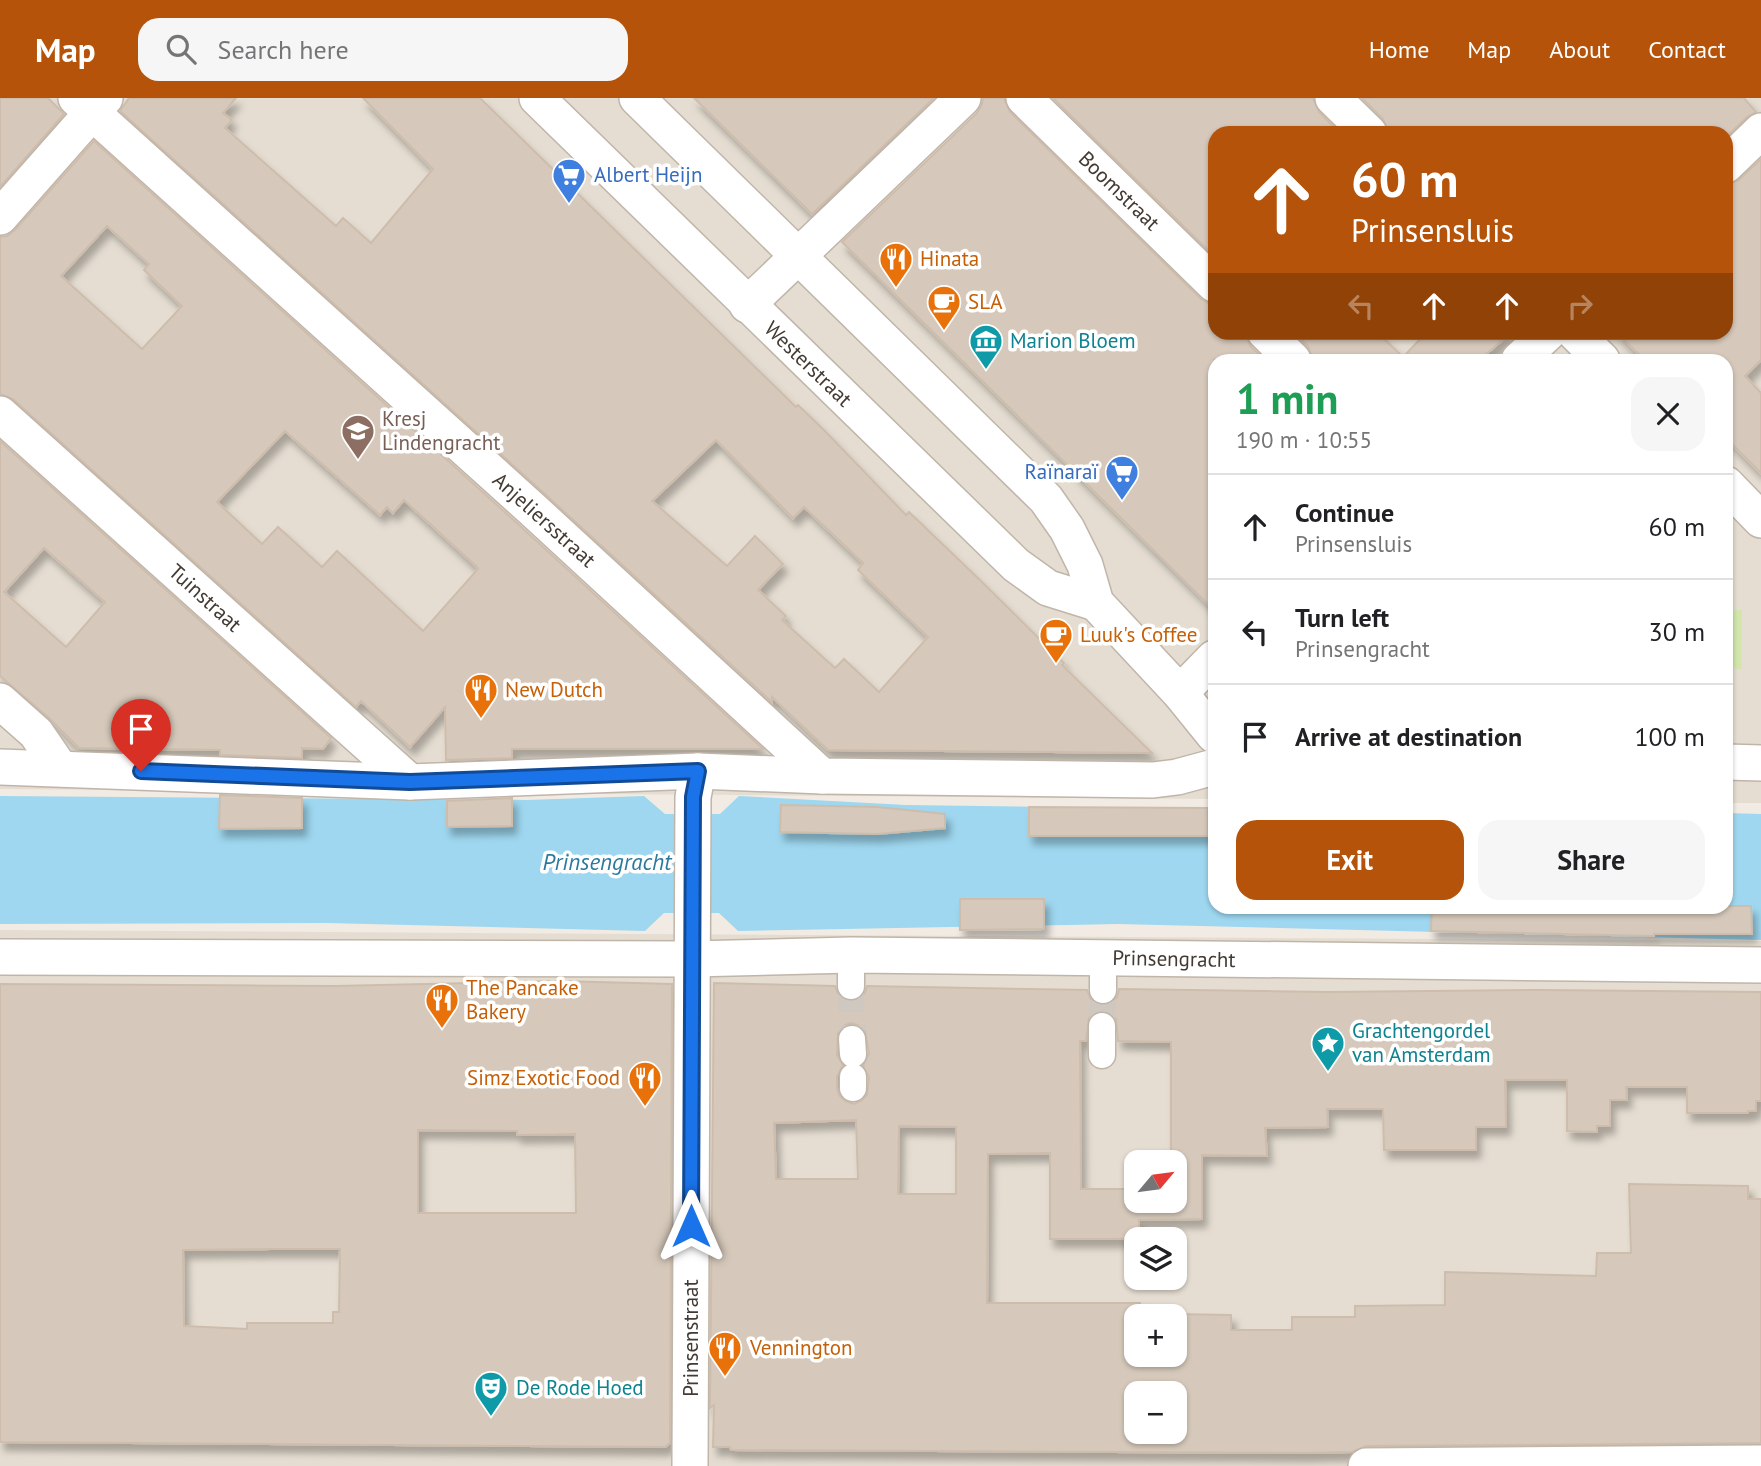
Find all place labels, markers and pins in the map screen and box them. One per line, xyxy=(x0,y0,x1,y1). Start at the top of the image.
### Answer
supermarket icon: Albert Heijn xyxy=(550,156,588,205)
place label: Albert Heijn xyxy=(594,161,702,188)
restaurant icon: Hinata xyxy=(877,240,915,289)
place label: Hinata xyxy=(920,245,979,272)
cafe icon: SLA xyxy=(925,283,963,332)
place label: SLA xyxy=(968,288,1003,315)
museum icon: Marion Bloem xyxy=(967,322,1005,371)
place label: Marion Bloem xyxy=(1010,327,1136,354)
place label: Kresj Lindengracht xyxy=(382,405,500,456)
school or university icon: Kresj Lindengracht xyxy=(339,412,377,461)
supermarket icon: Raïnaraï xyxy=(1103,453,1141,502)
place label: Raïnaraï xyxy=(1025,458,1098,485)
cafe icon: Luuk's Coffee xyxy=(1037,616,1075,665)
place label: Luuk's Coffee xyxy=(1080,621,1197,648)
restaurant icon: New Dutch xyxy=(462,671,500,720)
place label: New Dutch xyxy=(505,676,603,703)
pin xyxy=(111,699,171,771)
place label: The Pancake Bakery xyxy=(466,974,579,1025)
restaurant icon: The Pancake Bakery xyxy=(423,981,461,1030)
place label: Grachtengordel van Amsterdam xyxy=(1352,1017,1491,1068)
place icon: Grachtengordel van Amsterdam xyxy=(1309,1024,1347,1073)
restaurant icon: Simz Exotic Food xyxy=(626,1059,664,1108)
place label: Simz Exotic Food xyxy=(467,1064,620,1091)
restaurant icon: Vennington xyxy=(706,1329,744,1378)
place label: Vennington xyxy=(749,1334,852,1361)
theatre icon: De Rode Hoed xyxy=(472,1369,510,1418)
place label: De Rode Hoed xyxy=(516,1374,644,1401)

